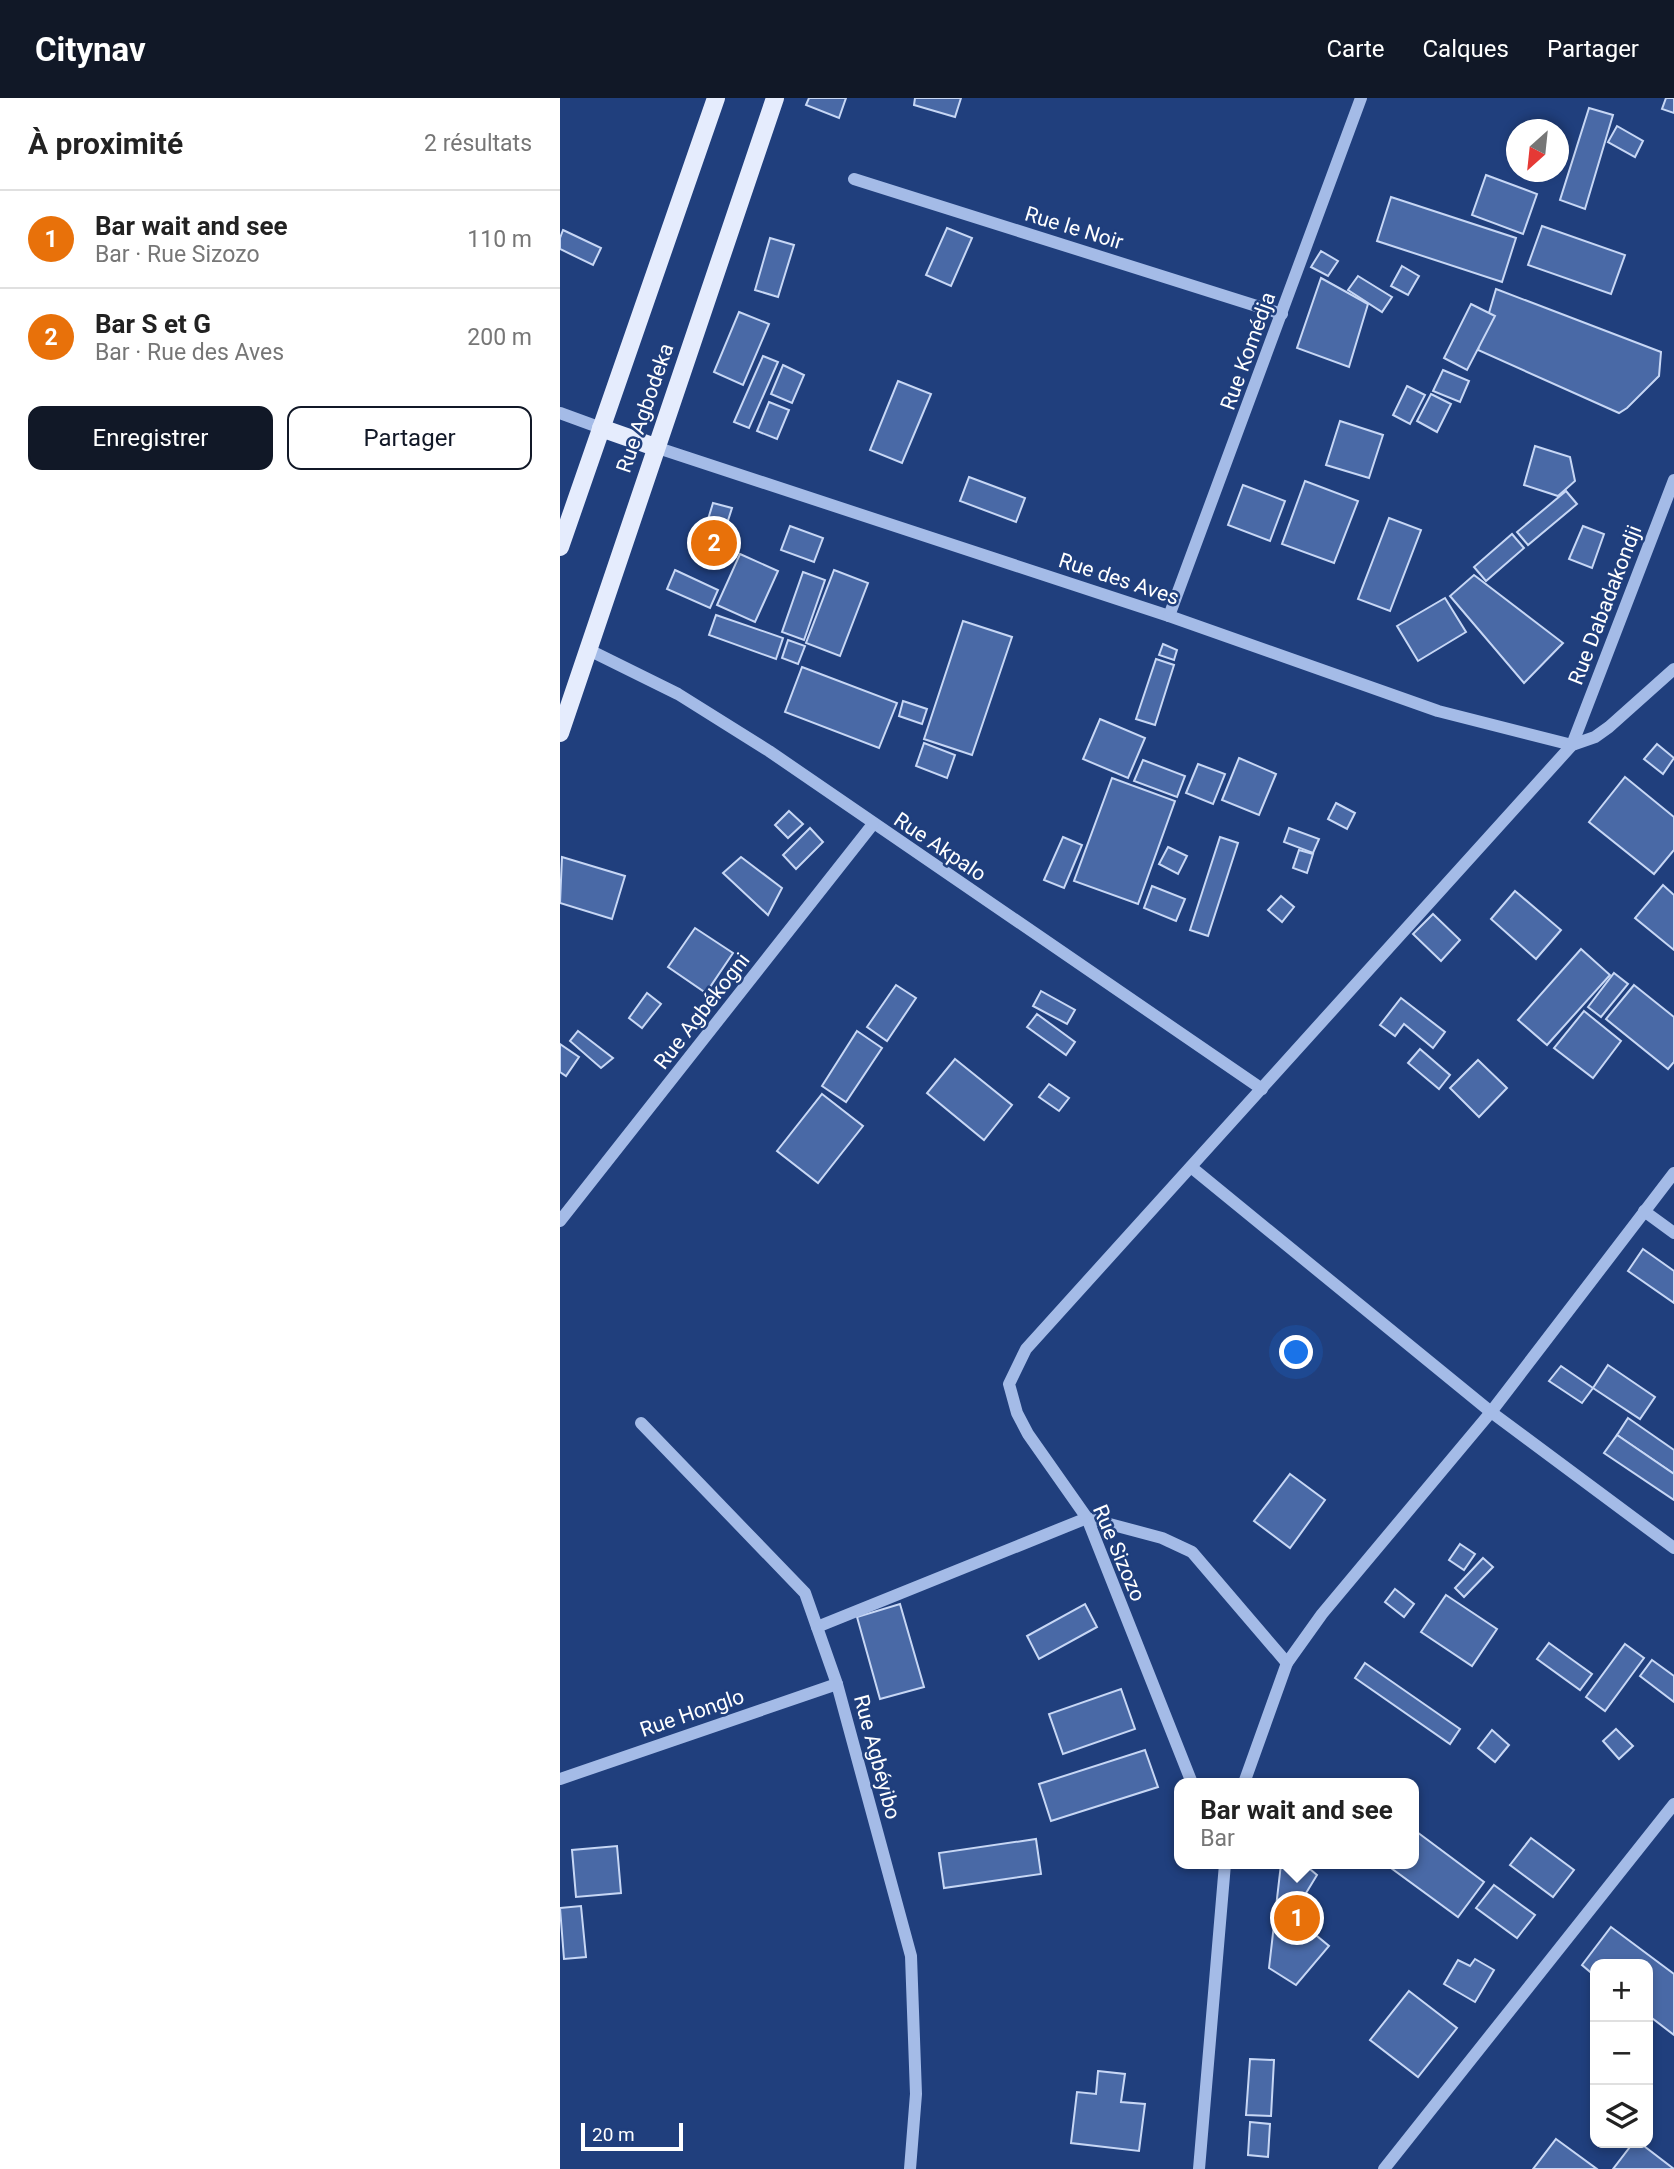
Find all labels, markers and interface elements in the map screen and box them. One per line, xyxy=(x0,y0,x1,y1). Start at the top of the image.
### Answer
text: Citynav xyxy=(35,30,146,69)
text: Carte xyxy=(1326,35,1384,63)
text: Calques xyxy=(1422,35,1509,63)
text: Partager xyxy=(1547,35,1639,63)
north arrow xyxy=(1506,119,1569,182)
text: À proximité xyxy=(28,126,183,161)
text: 2 résultats xyxy=(424,130,532,157)
street label: Rue le Noir xyxy=(1022,202,1126,254)
text: Bar wait and see xyxy=(95,211,288,241)
text: 1 xyxy=(44,226,58,253)
text: 110 m xyxy=(467,226,532,253)
text: Bar · Rue Sizozo xyxy=(95,241,260,268)
street label: Rue Komédja xyxy=(1216,289,1280,413)
text: Bar S et G xyxy=(95,309,211,339)
text: 2 xyxy=(44,324,58,351)
text: 200 m xyxy=(467,324,532,351)
text: Bar · Rue des Aves xyxy=(95,339,284,366)
street label: Rue Agbodeka xyxy=(612,340,678,476)
button: Enregistrer xyxy=(28,406,273,470)
button: Partager xyxy=(287,406,532,470)
pin: 2 xyxy=(691,517,737,569)
street label: Rue Dabadakondji xyxy=(1564,522,1646,688)
street label: Rue des Aves xyxy=(1056,548,1182,610)
street label: Rue Akpalo xyxy=(890,808,990,886)
street label: Rue Agbékogni xyxy=(649,948,755,1074)
your location xyxy=(1279,1335,1313,1369)
street label: Rue Sizozo xyxy=(1088,1501,1150,1605)
street label: Rue Honglo xyxy=(637,1684,747,1742)
street label: Rue Agbéyibo xyxy=(849,1692,905,1822)
popup xyxy=(1174,1778,1419,1869)
text: Bar wait and see xyxy=(1200,1795,1393,1825)
text: Bar xyxy=(1200,1825,1235,1852)
pin: 1 xyxy=(1274,1892,1320,1944)
map controls xyxy=(1590,1959,1653,2148)
button: + xyxy=(1590,1959,1653,2022)
button: − xyxy=(1590,2022,1653,2085)
button: layers xyxy=(1590,2085,1653,2148)
scale bar xyxy=(581,2120,682,2152)
text: 20 m xyxy=(592,2123,635,2146)

